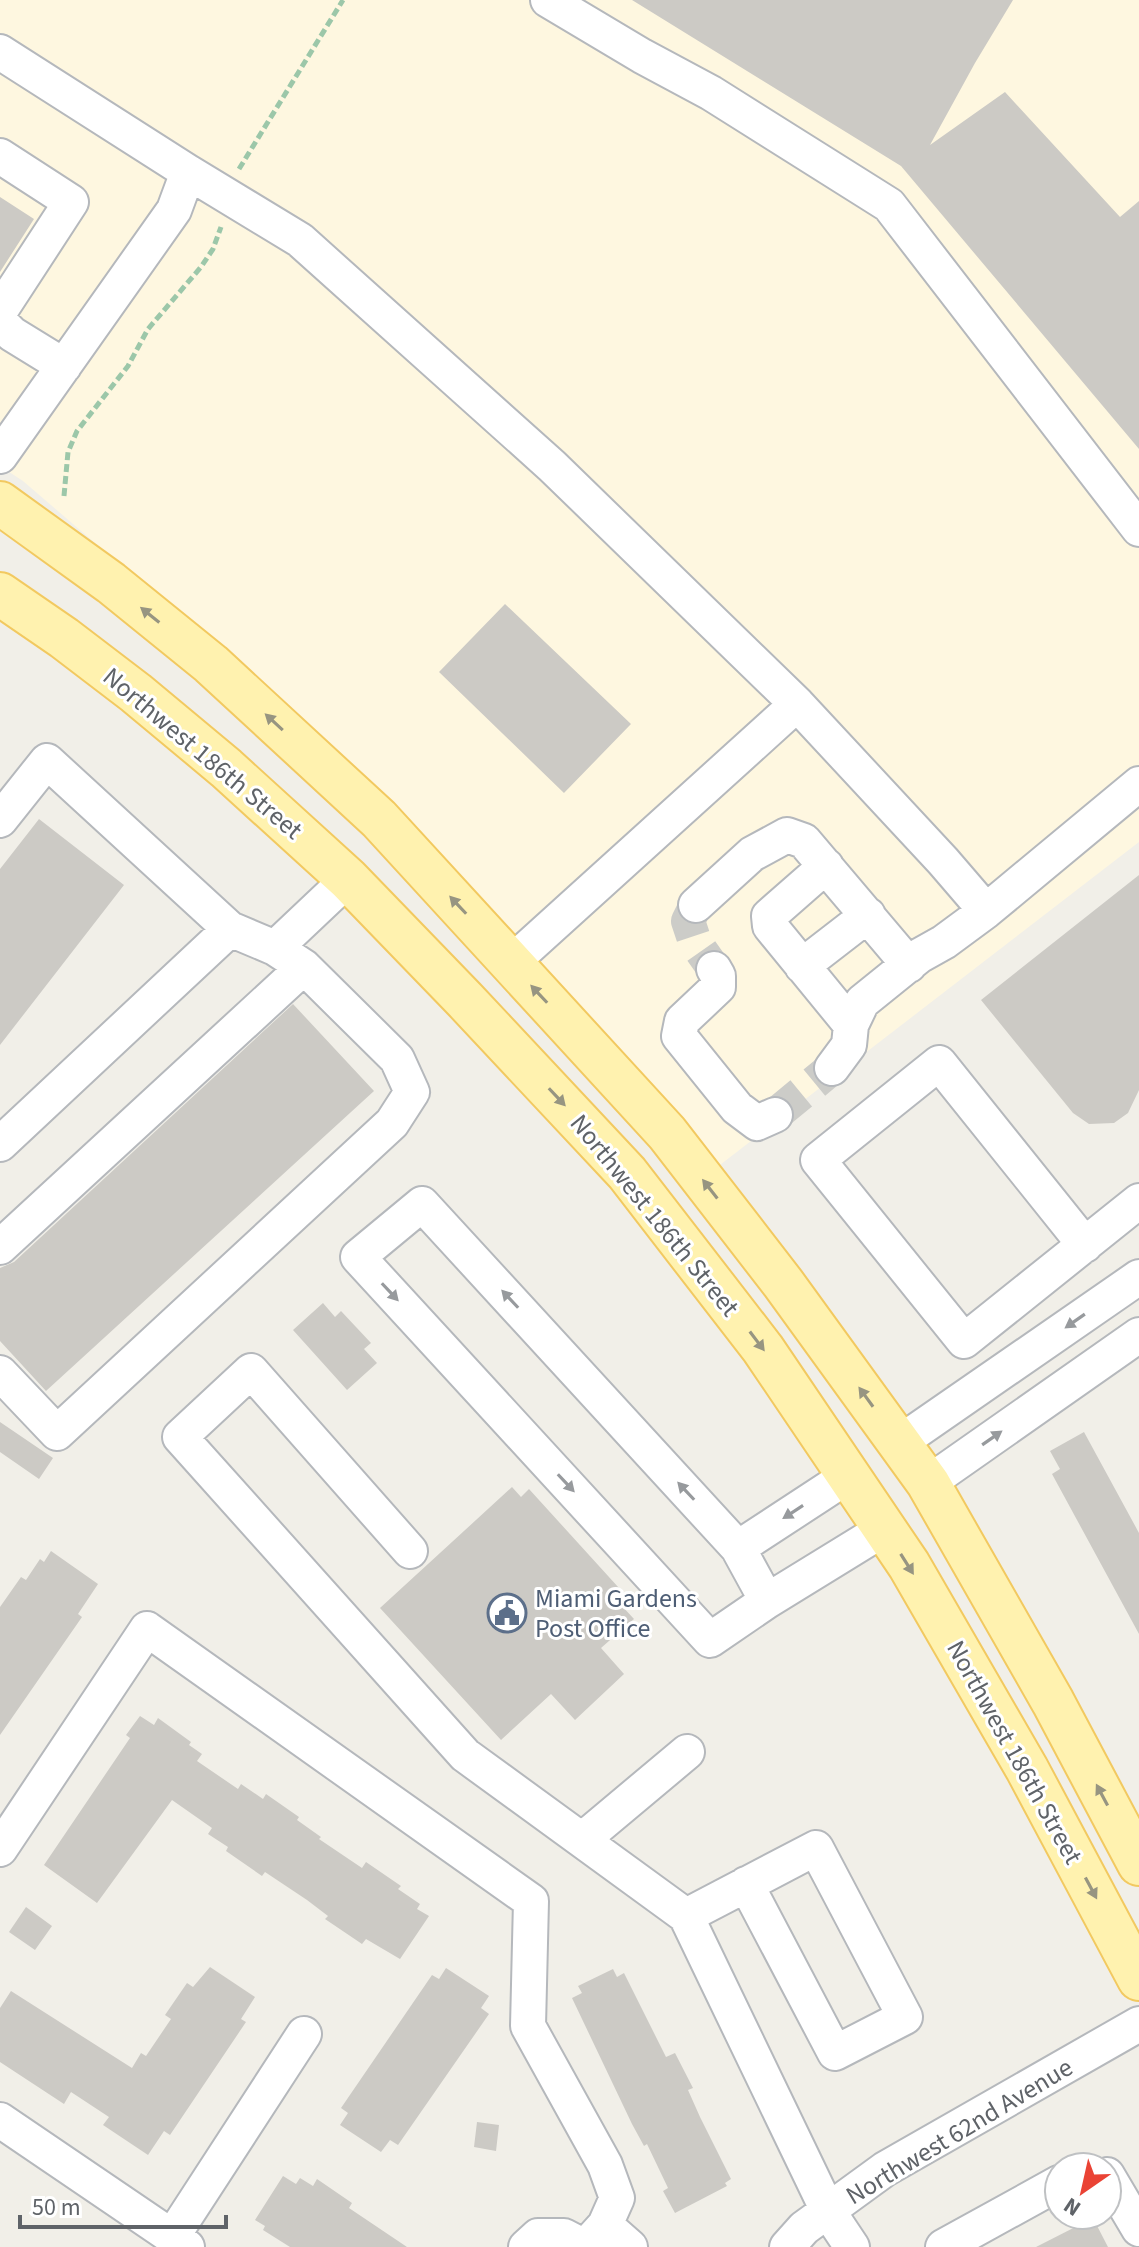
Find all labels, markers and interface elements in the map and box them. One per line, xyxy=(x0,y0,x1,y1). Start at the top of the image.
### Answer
one-way arrow xyxy=(140,607,160,624)
street label: Northwest 186th Street xyxy=(95,659,311,848)
one-way arrow xyxy=(265,713,284,731)
one-way arrow xyxy=(449,896,467,915)
one-way arrow xyxy=(530,984,548,1003)
one-way arrow xyxy=(547,1088,565,1107)
street label: Northwest 186th Street xyxy=(561,1106,748,1325)
one-way arrow xyxy=(703,1179,719,1199)
one-way arrow xyxy=(380,1282,398,1301)
one-way arrow xyxy=(501,1290,519,1309)
one-way arrow xyxy=(1064,1313,1085,1328)
one-way arrow xyxy=(749,1331,765,1352)
one-way arrow xyxy=(858,1387,874,1408)
one-way arrow xyxy=(982,1431,1003,1446)
one-way arrow xyxy=(556,1474,574,1493)
one-way arrow xyxy=(677,1481,695,1500)
one-way arrow xyxy=(783,1504,804,1519)
one-way arrow xyxy=(900,1553,914,1575)
place label: Miami Gardens Post Office xyxy=(535,1580,697,1647)
public building icon: Miami Gardens Post Office xyxy=(486,1592,528,1634)
street label: Northwest 186th Street xyxy=(938,1634,1092,1871)
one-way arrow xyxy=(1096,1784,1109,1807)
one-way arrow xyxy=(1083,1877,1097,1899)
street label: Northwest 62nd Avenue xyxy=(840,2051,1078,2211)
north arrow xyxy=(1043,2151,1123,2231)
scale bar xyxy=(20,2179,226,2229)
text: 50 m xyxy=(32,2190,81,2225)

